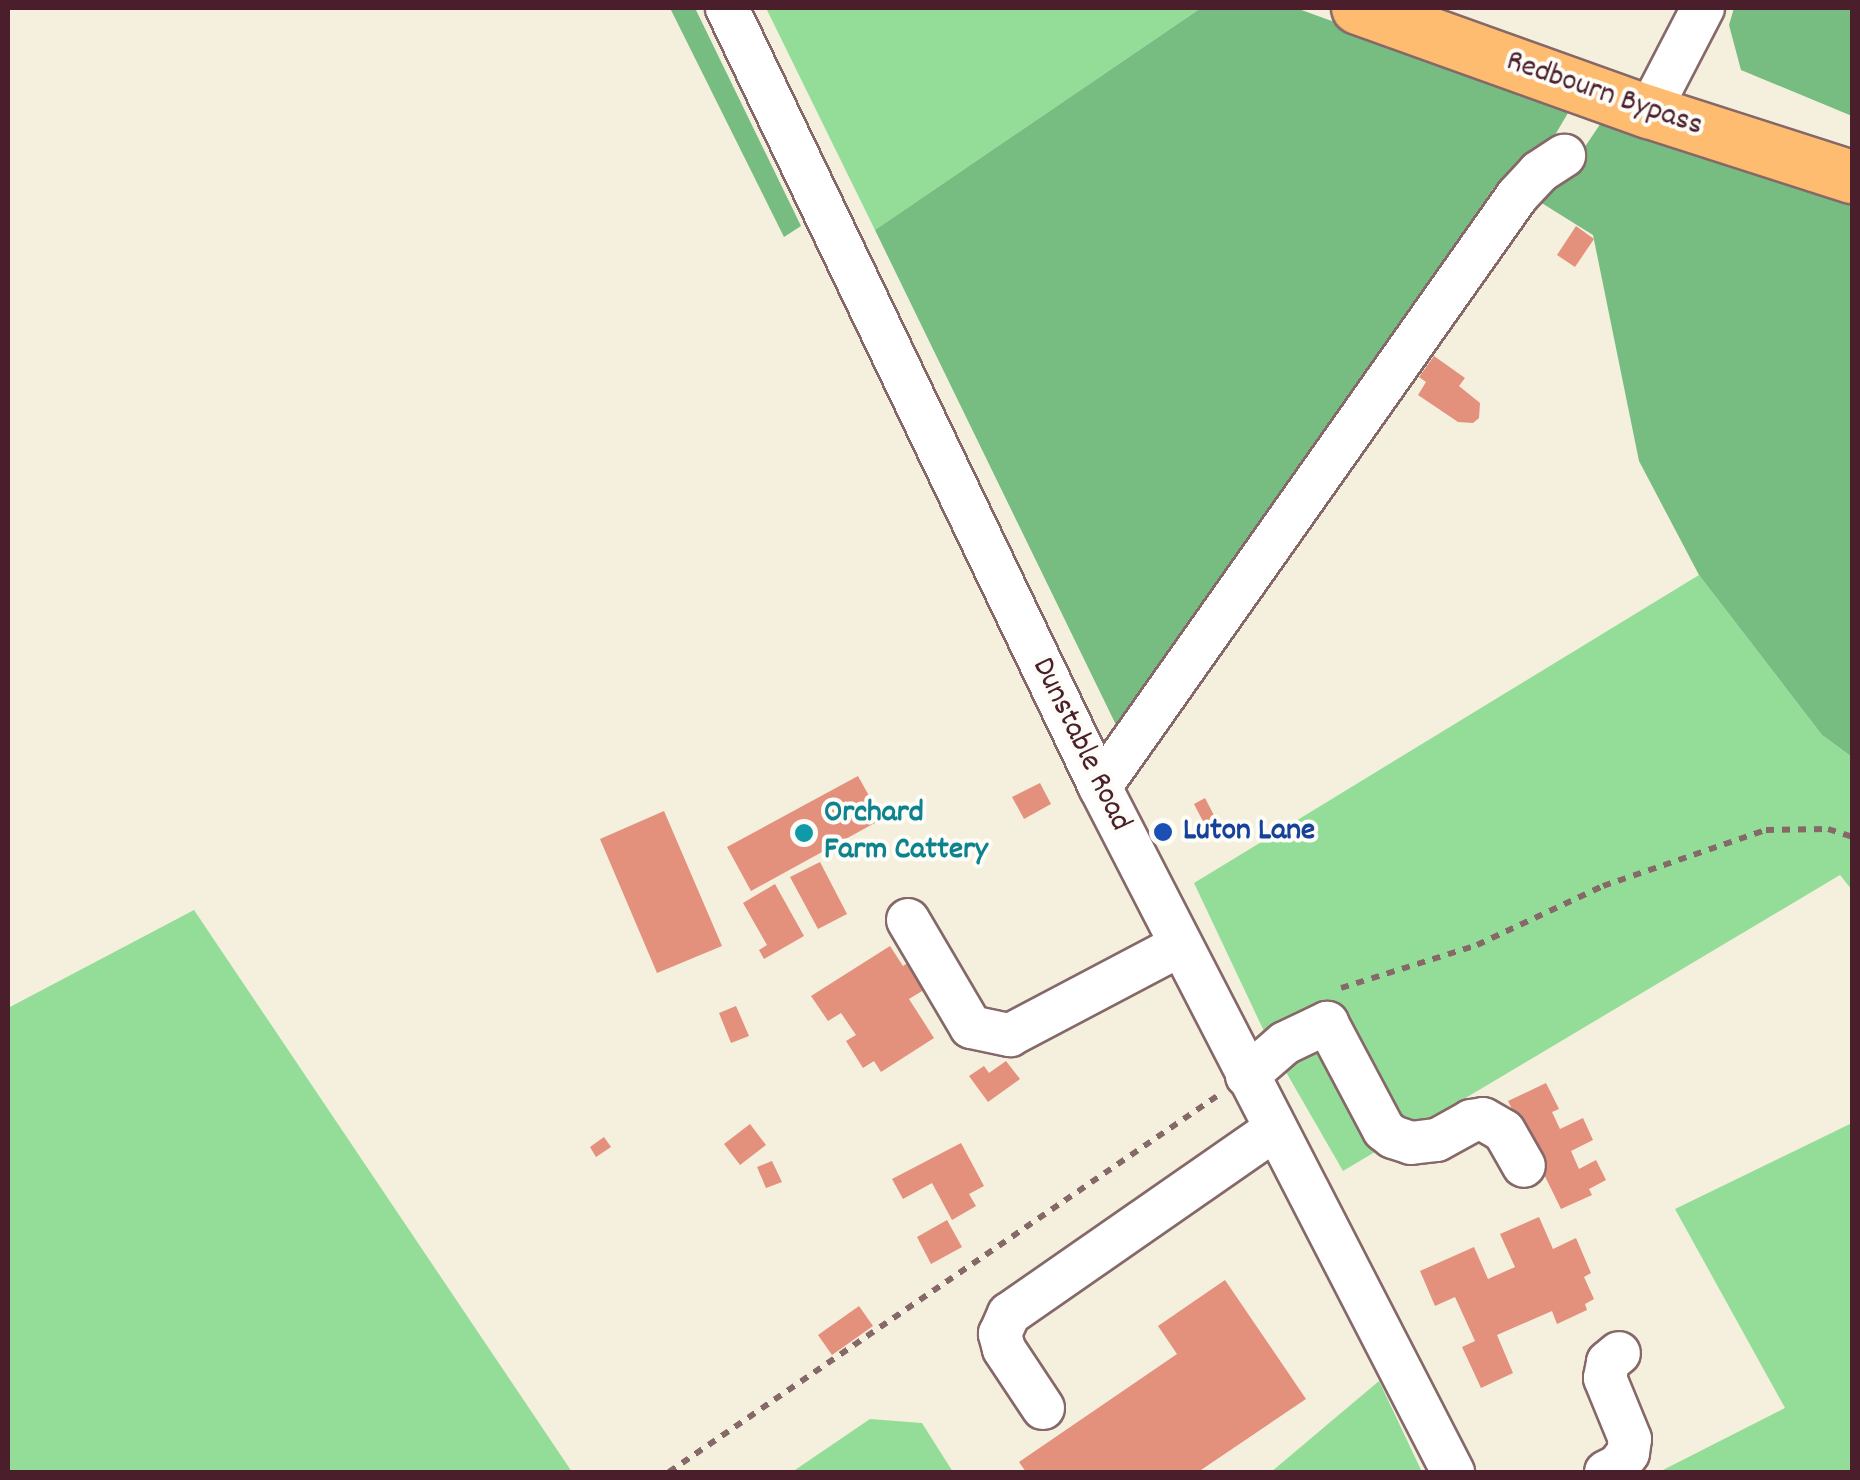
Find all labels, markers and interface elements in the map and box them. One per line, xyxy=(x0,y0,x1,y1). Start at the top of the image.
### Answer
street label: Redbourn Bypass xyxy=(1501,43,1707,147)
street label: Dunstable Road xyxy=(1022,652,1138,838)
place label: Orchard Farm Cattery xyxy=(824,796,988,871)
place label: Luton Lane xyxy=(1183,813,1315,851)
marker: Luton Lane xyxy=(1152,821,1174,843)
marker: Orchard Farm Cattery xyxy=(793,822,815,844)

